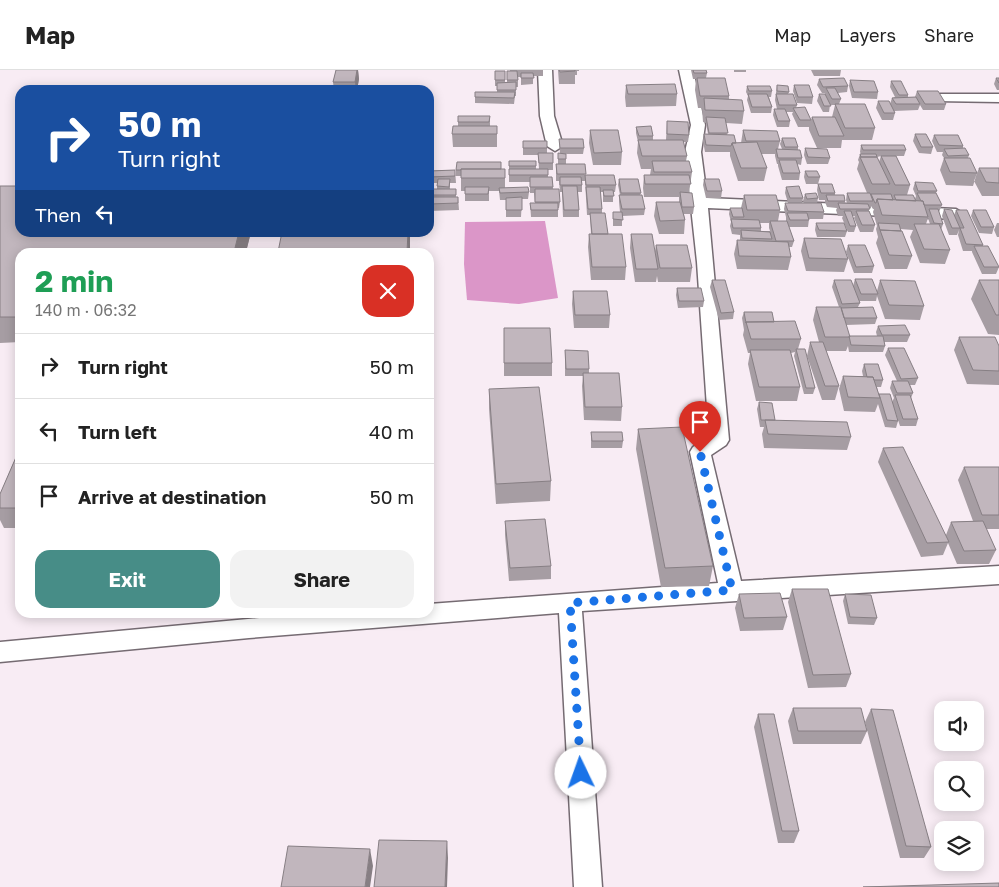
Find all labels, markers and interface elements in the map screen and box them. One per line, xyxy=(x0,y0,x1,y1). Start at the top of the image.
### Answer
text: Map xyxy=(25,20,75,49)
text: Map xyxy=(774,24,811,46)
text: Layers xyxy=(839,24,896,46)
text: Share xyxy=(924,24,974,46)
text: 50 m xyxy=(118,103,201,145)
icon: right xyxy=(35,105,100,170)
text: Turn right xyxy=(118,145,221,172)
icon: left xyxy=(91,200,119,228)
text: Then xyxy=(35,203,81,226)
text: 2 min xyxy=(35,263,113,299)
button: close xyxy=(362,265,414,317)
text: 140 m · 06:32 xyxy=(35,300,136,320)
icon: right xyxy=(35,352,63,380)
text: Turn right xyxy=(78,355,168,378)
text: 50 m xyxy=(370,355,414,378)
pin xyxy=(679,401,721,452)
icon: arrive xyxy=(686,408,714,436)
icon: left xyxy=(35,417,63,445)
text: Turn left xyxy=(78,420,157,443)
text: 40 m xyxy=(369,420,414,443)
icon: arrive xyxy=(35,482,63,510)
text: Arrive at destination xyxy=(78,485,266,508)
text: 50 m xyxy=(370,485,414,508)
button: Exit xyxy=(35,550,220,608)
button: Share xyxy=(230,550,414,608)
map controls xyxy=(934,701,984,871)
button: sound xyxy=(934,701,984,751)
position arrow xyxy=(554,746,606,798)
button: search xyxy=(934,761,984,811)
button: layers xyxy=(934,821,984,871)

